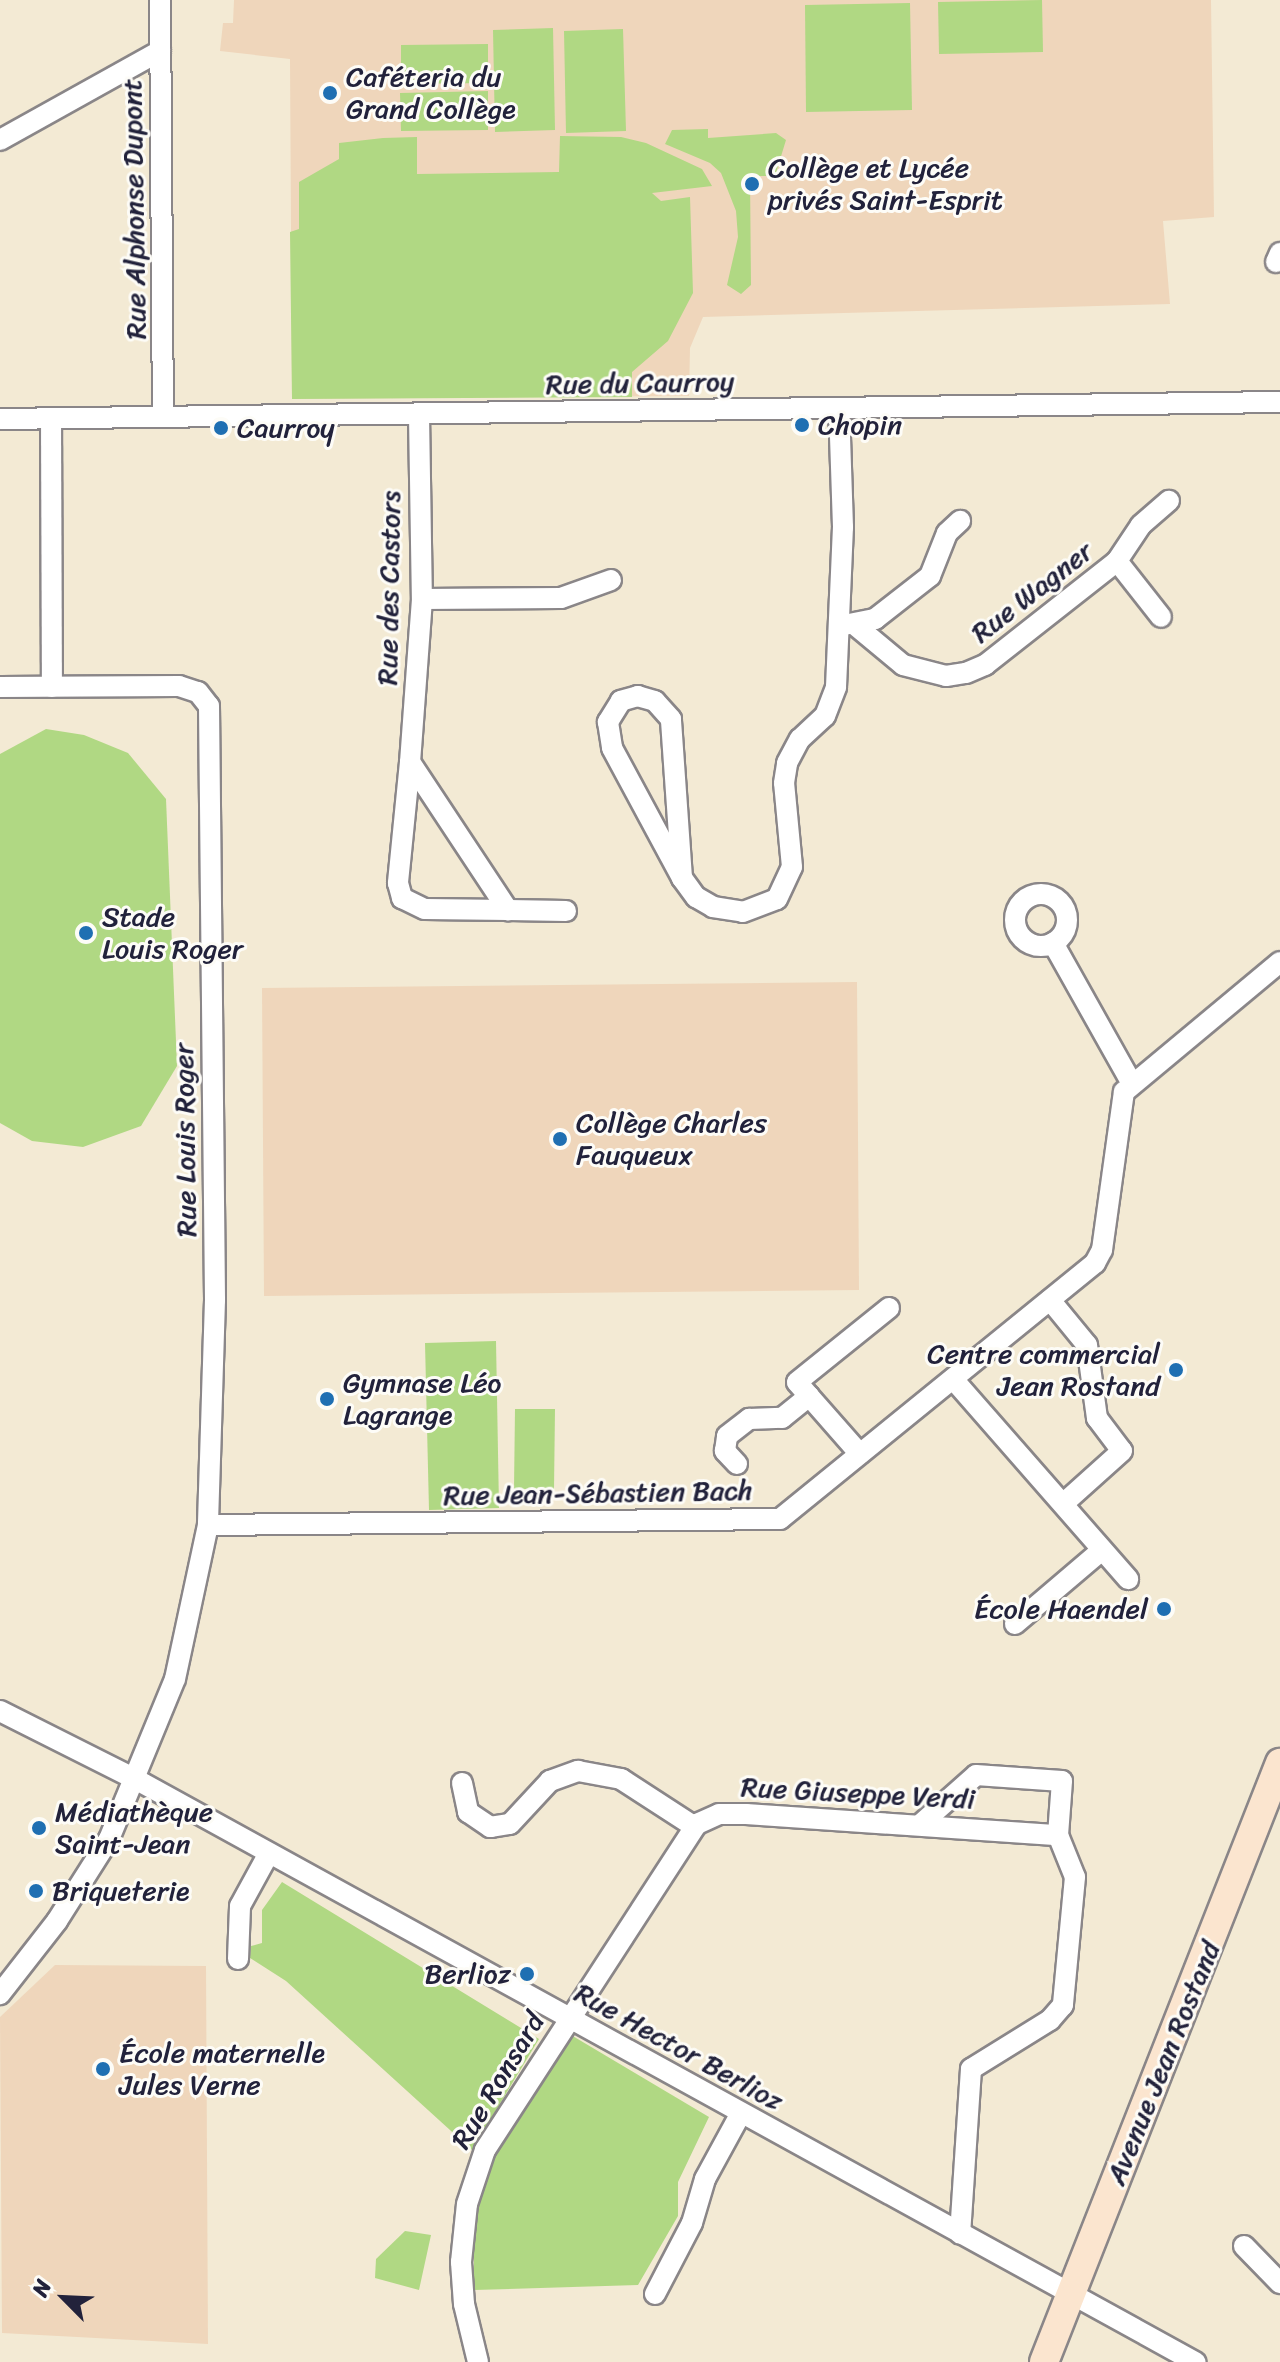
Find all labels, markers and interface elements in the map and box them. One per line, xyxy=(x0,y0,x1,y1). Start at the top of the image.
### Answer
place label: Caféteria du Grand Collège xyxy=(346,60,517,126)
street label: Rue Alphonse Dupont xyxy=(115,78,153,340)
marker: Caféteria du Grand Collège xyxy=(321,84,339,102)
place label: Collège et Lycée privés Saint-Esprit xyxy=(768,151,1002,217)
marker: Collège et Lycée privés Saint-Esprit xyxy=(743,175,761,193)
street label: Rue du Caurroy xyxy=(546,365,734,401)
place label: Chopin xyxy=(818,408,902,442)
place label: Caurroy xyxy=(237,411,335,445)
marker: Chopin xyxy=(793,416,811,434)
marker: Caurroy xyxy=(212,419,230,437)
street label: Rue des Castors xyxy=(370,489,408,687)
street label: Rue Wagner xyxy=(965,534,1099,650)
place label: Stade Louis Roger xyxy=(102,900,243,966)
marker: Stade Louis Roger xyxy=(77,924,95,942)
street label: Rue Louis Roger xyxy=(167,1042,203,1238)
place label: Collège Charles Fauqueux xyxy=(576,1106,767,1172)
marker: Collège Charles Fauqueux xyxy=(551,1130,569,1148)
place label: Centre commercial Jean Rostand xyxy=(927,1337,1160,1403)
marker: Centre commercial Jean Rostand xyxy=(1167,1361,1185,1379)
place label: Gymnase Léo Lagrange xyxy=(343,1366,502,1432)
marker: Gymnase Léo Lagrange xyxy=(318,1390,336,1408)
street label: Rue Jean-Sébastien Bach xyxy=(441,1473,755,1513)
place label: École Haendel xyxy=(975,1592,1148,1626)
marker: École Haendel xyxy=(1155,1600,1173,1618)
street label: Rue Giuseppe Verdi xyxy=(740,1770,976,1816)
place label: Médiathèque Saint-Jean xyxy=(55,1795,213,1861)
marker: Médiathèque Saint-Jean xyxy=(30,1819,48,1837)
place label: Briqueterie xyxy=(52,1874,189,1908)
marker: Briqueterie xyxy=(27,1882,45,1900)
street label: Avenue Jean Rostand xyxy=(1099,1936,1227,2190)
place label: Berlioz xyxy=(425,1957,511,1991)
marker: Berlioz xyxy=(518,1965,536,1983)
street label: Rue Hector Berlioz xyxy=(569,1976,789,2118)
street label: Rue Ronsard xyxy=(444,2007,552,2155)
place label: École maternelle Jules Verne xyxy=(119,2036,325,2102)
marker: École maternelle Jules Verne xyxy=(94,2060,112,2078)
north arrow xyxy=(24,2258,104,2338)
text: N xyxy=(21,2273,63,2303)

